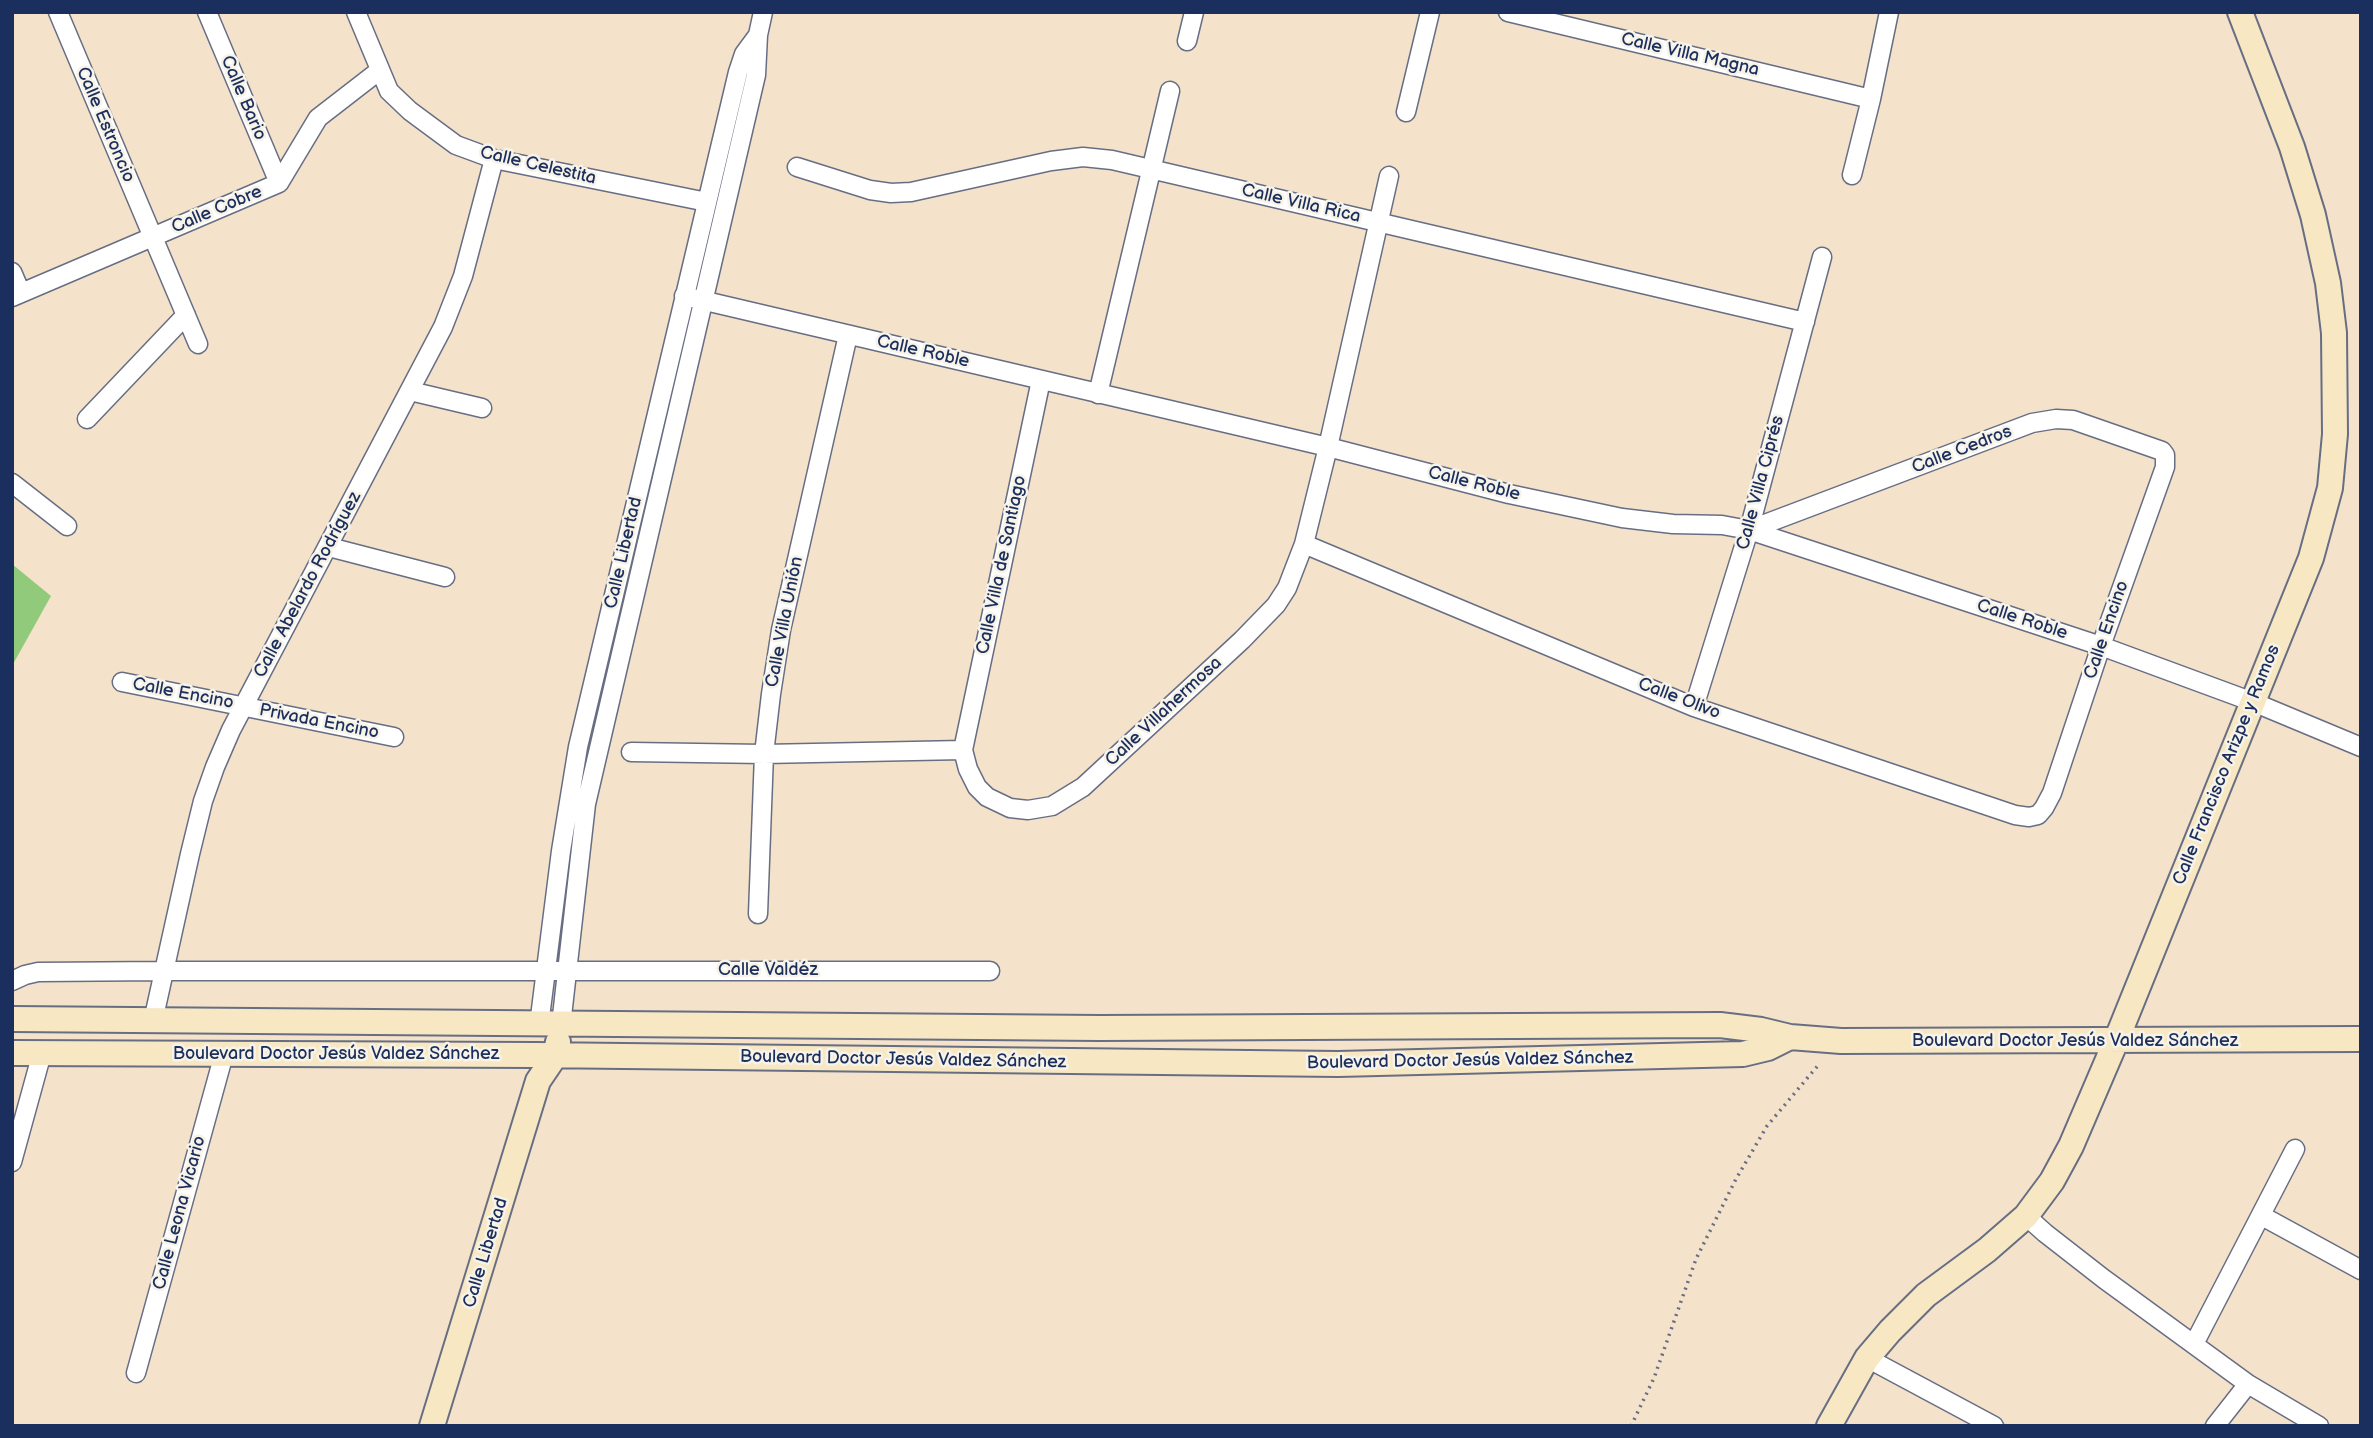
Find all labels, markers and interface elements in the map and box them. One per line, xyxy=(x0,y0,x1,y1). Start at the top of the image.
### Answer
street label: Calle Villa Magna xyxy=(1619,29,1761,81)
street label: Calle Bario xyxy=(216,52,270,144)
street label: Calle Estroncio xyxy=(71,64,139,186)
street label: Calle Celestita xyxy=(478,142,598,190)
street label: Calle Villa Rica xyxy=(1239,180,1363,228)
street label: Calle Cobre xyxy=(168,181,266,239)
street label: Calle Roble xyxy=(875,331,971,373)
street label: Calle Villa Ciprés xyxy=(1733,414,1789,552)
street label: Calle Cedros xyxy=(1909,421,2015,479)
street label: Calle Roble xyxy=(1426,462,1522,506)
street label: Calle Villa de Santiago xyxy=(972,474,1032,656)
street label: Calle Abelardo Rodríguez xyxy=(250,488,366,682)
street label: Calle Libertad xyxy=(601,495,647,611)
street label: Calle Villa Unión xyxy=(762,555,808,689)
street label: Calle Encino xyxy=(2080,578,2134,682)
street label: Calle Roble xyxy=(1974,595,2070,645)
street label: Calle Francisco Arizpe y Ramos xyxy=(2169,642,2285,888)
street label: Calle Villahermosa xyxy=(1101,653,1227,771)
street label: Calle Olivo xyxy=(1635,673,1723,725)
street label: Calle Encino xyxy=(131,674,235,714)
street label: Privada Encino xyxy=(257,700,381,744)
street label: Calle Valdéz xyxy=(718,959,818,981)
street label: Boulevard Doctor Jesús Valdez Sánchez xyxy=(1912,1030,2238,1052)
street label: Boulevard Doctor Jesús Valdez Sánchez xyxy=(173,1043,499,1065)
street label: Boulevard Doctor Jesús Valdez Sánchez xyxy=(740,1046,1066,1074)
street label: Boulevard Doctor Jesús Valdez Sánchez xyxy=(1307,1047,1633,1075)
street label: Calle Leona Vicario xyxy=(149,1134,211,1292)
street label: Calle Libertad xyxy=(459,1195,513,1311)

